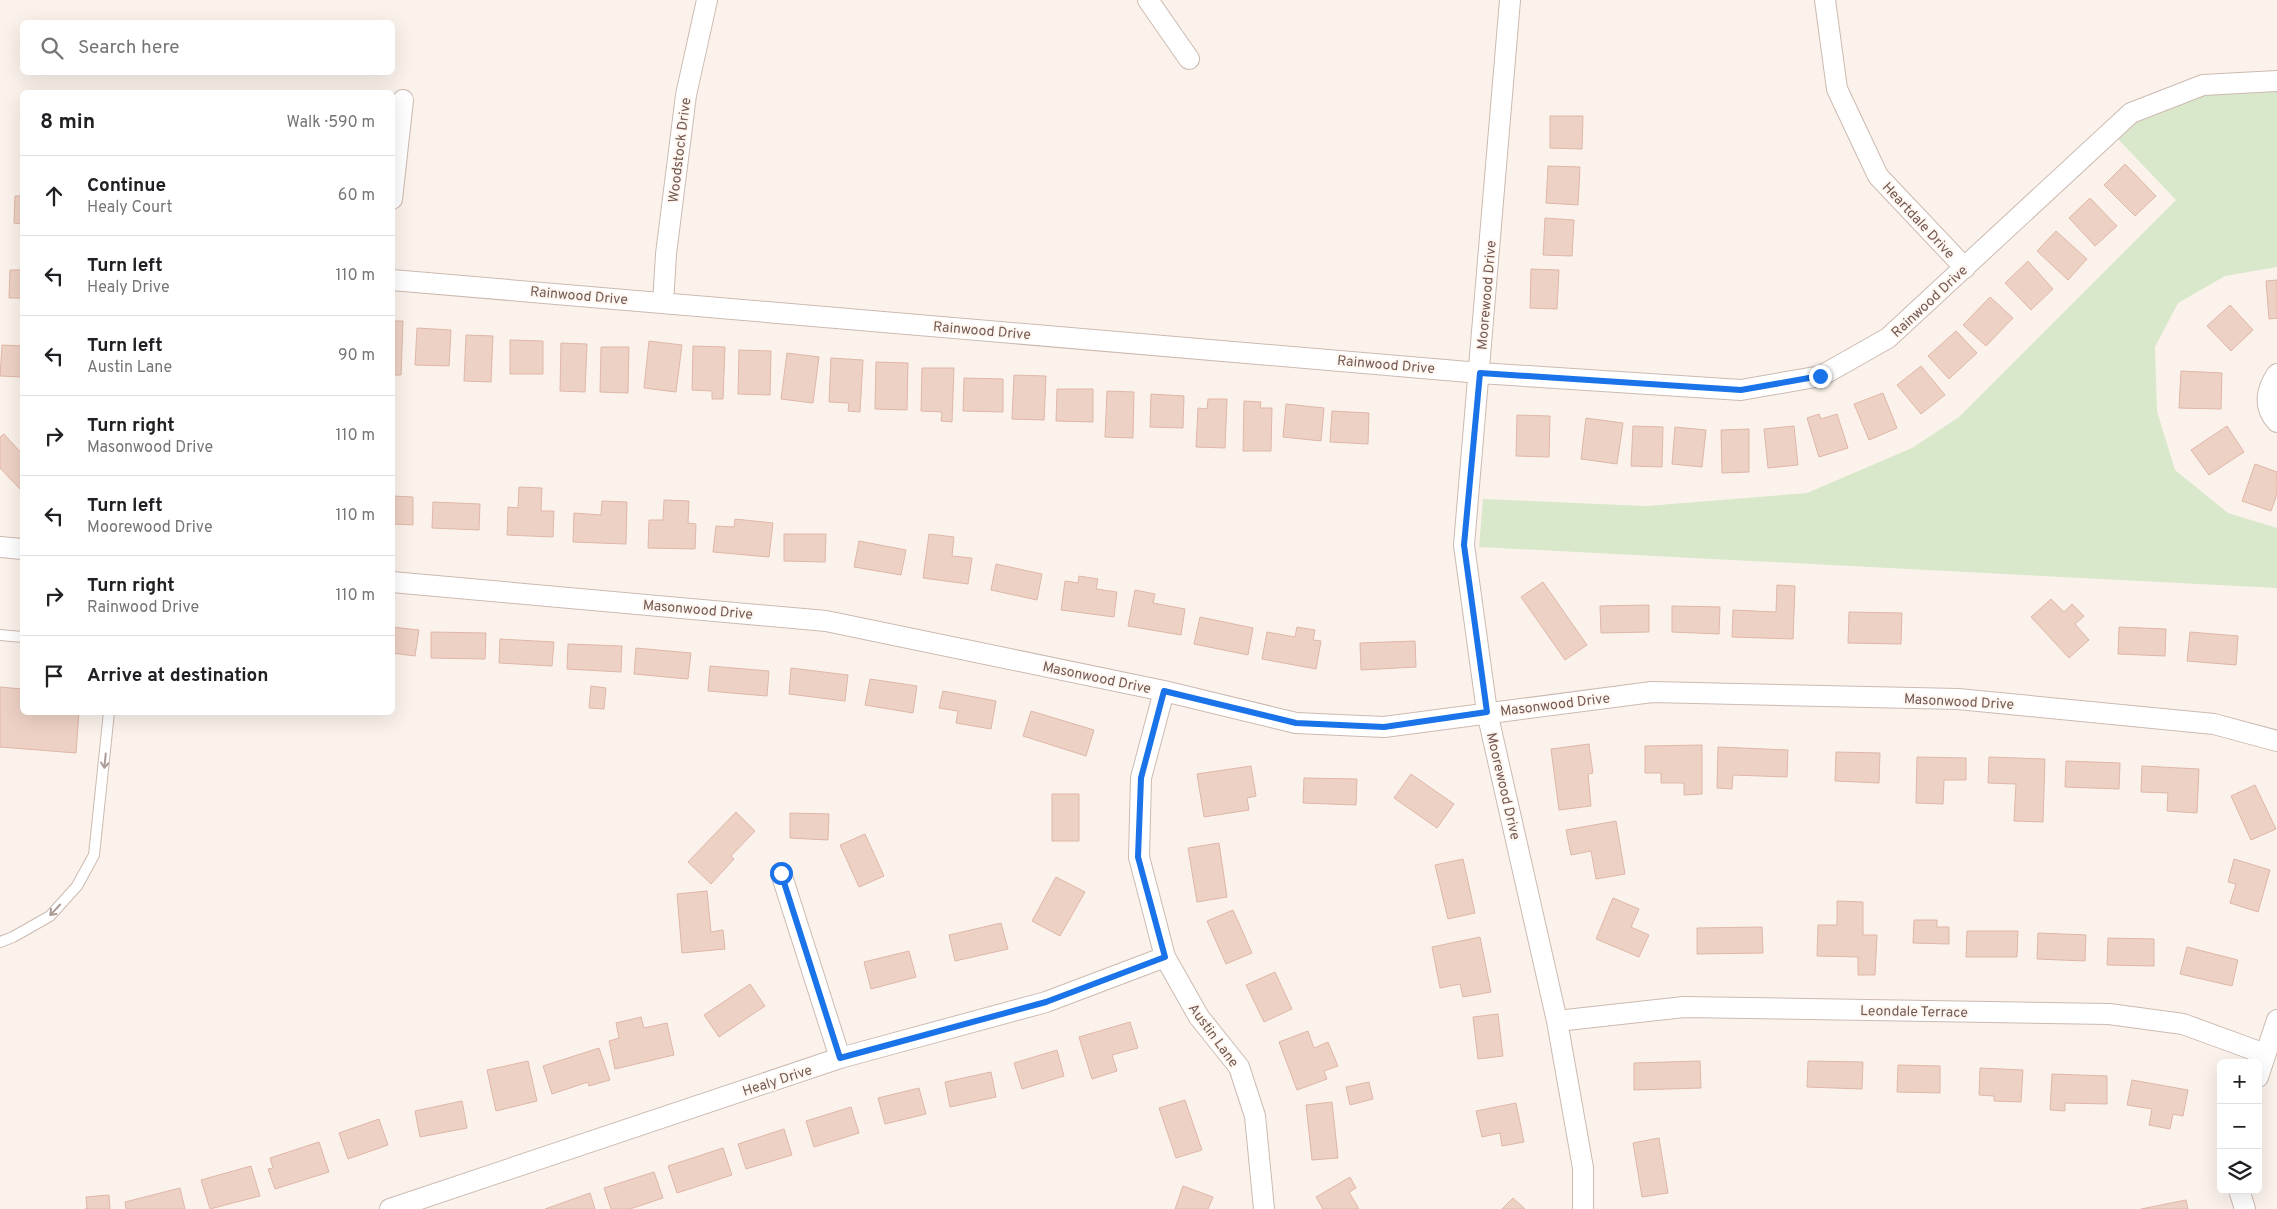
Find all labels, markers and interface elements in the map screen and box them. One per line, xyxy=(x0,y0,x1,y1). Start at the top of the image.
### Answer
search box xyxy=(20,20,395,75)
icon: search xyxy=(38,34,66,62)
text: Search here xyxy=(78,36,180,60)
street label: Woodstock Drive xyxy=(666,97,695,204)
text: 8 min xyxy=(40,109,95,136)
text: Walk · 590 m xyxy=(287,113,375,133)
text: Continue xyxy=(87,174,166,198)
street label: Heartdale Drive xyxy=(1878,179,1958,263)
icon: ahead xyxy=(40,182,68,210)
text: 60 m xyxy=(338,186,375,206)
text: Healy Court xyxy=(87,198,173,218)
street label: Moorewood Drive xyxy=(1474,240,1501,351)
text: Turn left xyxy=(87,254,163,278)
icon: left xyxy=(40,262,68,290)
street label: Rainwood Drive xyxy=(1888,262,1972,342)
text: 110 m xyxy=(335,266,375,286)
text: Healy Drive xyxy=(87,278,170,298)
street label: Rainwood Drive xyxy=(529,284,628,309)
street label: Rainwood Drive xyxy=(932,319,1031,344)
text: Turn left xyxy=(87,334,163,358)
icon: left xyxy=(40,342,68,370)
text: 90 m xyxy=(338,346,375,366)
street label: Rainwood Drive xyxy=(1336,353,1435,378)
text: Austin Lane xyxy=(87,358,172,378)
route end xyxy=(1809,365,1832,388)
text: Turn right xyxy=(87,414,175,438)
icon: right xyxy=(40,422,68,450)
text: 110 m xyxy=(335,426,375,446)
text: Masonwood Drive xyxy=(87,438,213,458)
text: Turn left xyxy=(87,494,163,518)
icon: left xyxy=(40,502,68,530)
text: 110 m xyxy=(335,506,375,526)
text: Moorewood Drive xyxy=(87,518,213,538)
text: Turn right xyxy=(87,574,175,598)
icon: right xyxy=(40,582,68,610)
text: 110 m xyxy=(335,586,375,606)
street label: Masonwood Drive xyxy=(642,597,754,624)
text: Rainwood Drive xyxy=(87,598,199,618)
street label: Masonwood Drive xyxy=(1041,659,1152,698)
icon: arrive xyxy=(40,662,68,690)
text: Arrive at destination xyxy=(87,664,268,688)
street label: Masonwood Drive xyxy=(1499,690,1611,721)
street label: Masonwood Drive xyxy=(1903,691,2014,714)
street label: Moorewood Drive xyxy=(1482,731,1523,842)
one-way arrow xyxy=(100,753,109,769)
route start xyxy=(770,862,793,885)
one-way arrow xyxy=(49,904,61,916)
street label: Austin Lane xyxy=(1184,1001,1242,1071)
street label: Leondale Terrace xyxy=(1860,1003,1968,1022)
map controls xyxy=(2217,1059,2262,1194)
button: + xyxy=(2217,1059,2262,1104)
street label: Healy Drive xyxy=(741,1062,814,1101)
button: − xyxy=(2217,1104,2262,1149)
button: layers xyxy=(2217,1149,2262,1194)

